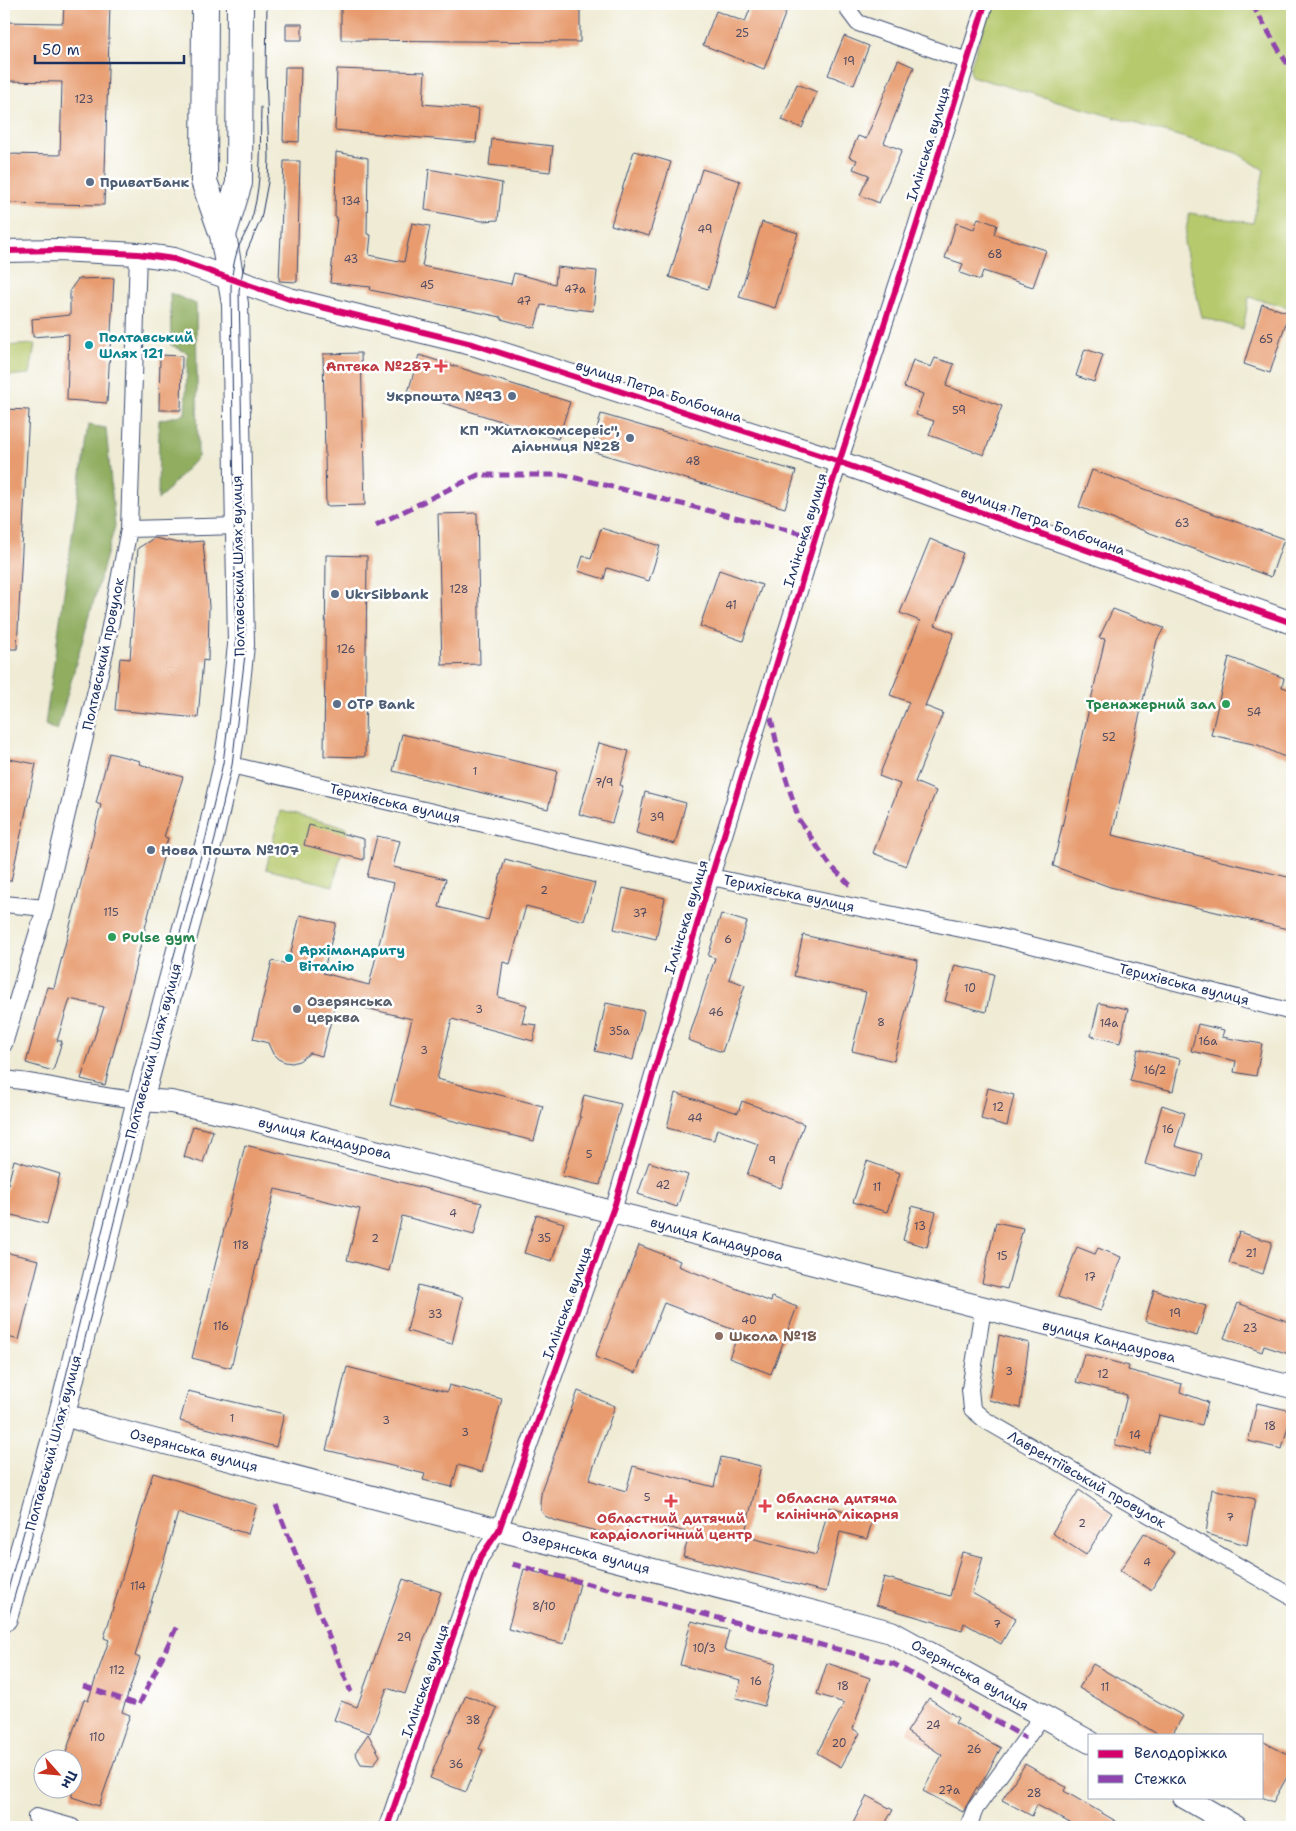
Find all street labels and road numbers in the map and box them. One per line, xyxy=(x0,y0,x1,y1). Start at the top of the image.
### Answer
street label: Іллінська вулиця xyxy=(902,85,954,203)
street label: вулиця Петра Болбочана xyxy=(574,356,745,427)
street label: Іллінська вулиця xyxy=(779,471,831,589)
street label: Полтавський Шлях вулиця xyxy=(227,475,249,657)
street label: вулиця Петра Болбочана xyxy=(958,483,1128,559)
street label: Полтавський провулок xyxy=(78,576,128,732)
street label: Терихівська вулиця xyxy=(328,779,462,827)
street label: Іллінська вулиця xyxy=(660,858,712,976)
street label: Терихівська вулиця xyxy=(722,870,856,916)
street label: Терихівська вулиця xyxy=(1117,959,1251,1009)
street label: Полтавський Шлях вулиця xyxy=(121,961,185,1141)
street label: вулиця Кандаурова xyxy=(256,1113,394,1163)
street label: вулиця Кандаурова xyxy=(649,1213,786,1265)
street label: Іллінська вулиця xyxy=(538,1244,596,1362)
street label: вулиця Кандаурова xyxy=(1040,1316,1178,1366)
street label: Полтавський Шлях вулиця xyxy=(21,1353,85,1533)
street label: Озерянська вулиця xyxy=(128,1424,260,1476)
street label: Лаврентіївський провулок xyxy=(1005,1426,1170,1532)
street label: Озерянська вулиця xyxy=(520,1526,652,1578)
street label: Іллінська вулиця xyxy=(397,1622,453,1740)
street label: Озерянська вулиця xyxy=(908,1635,1032,1715)

